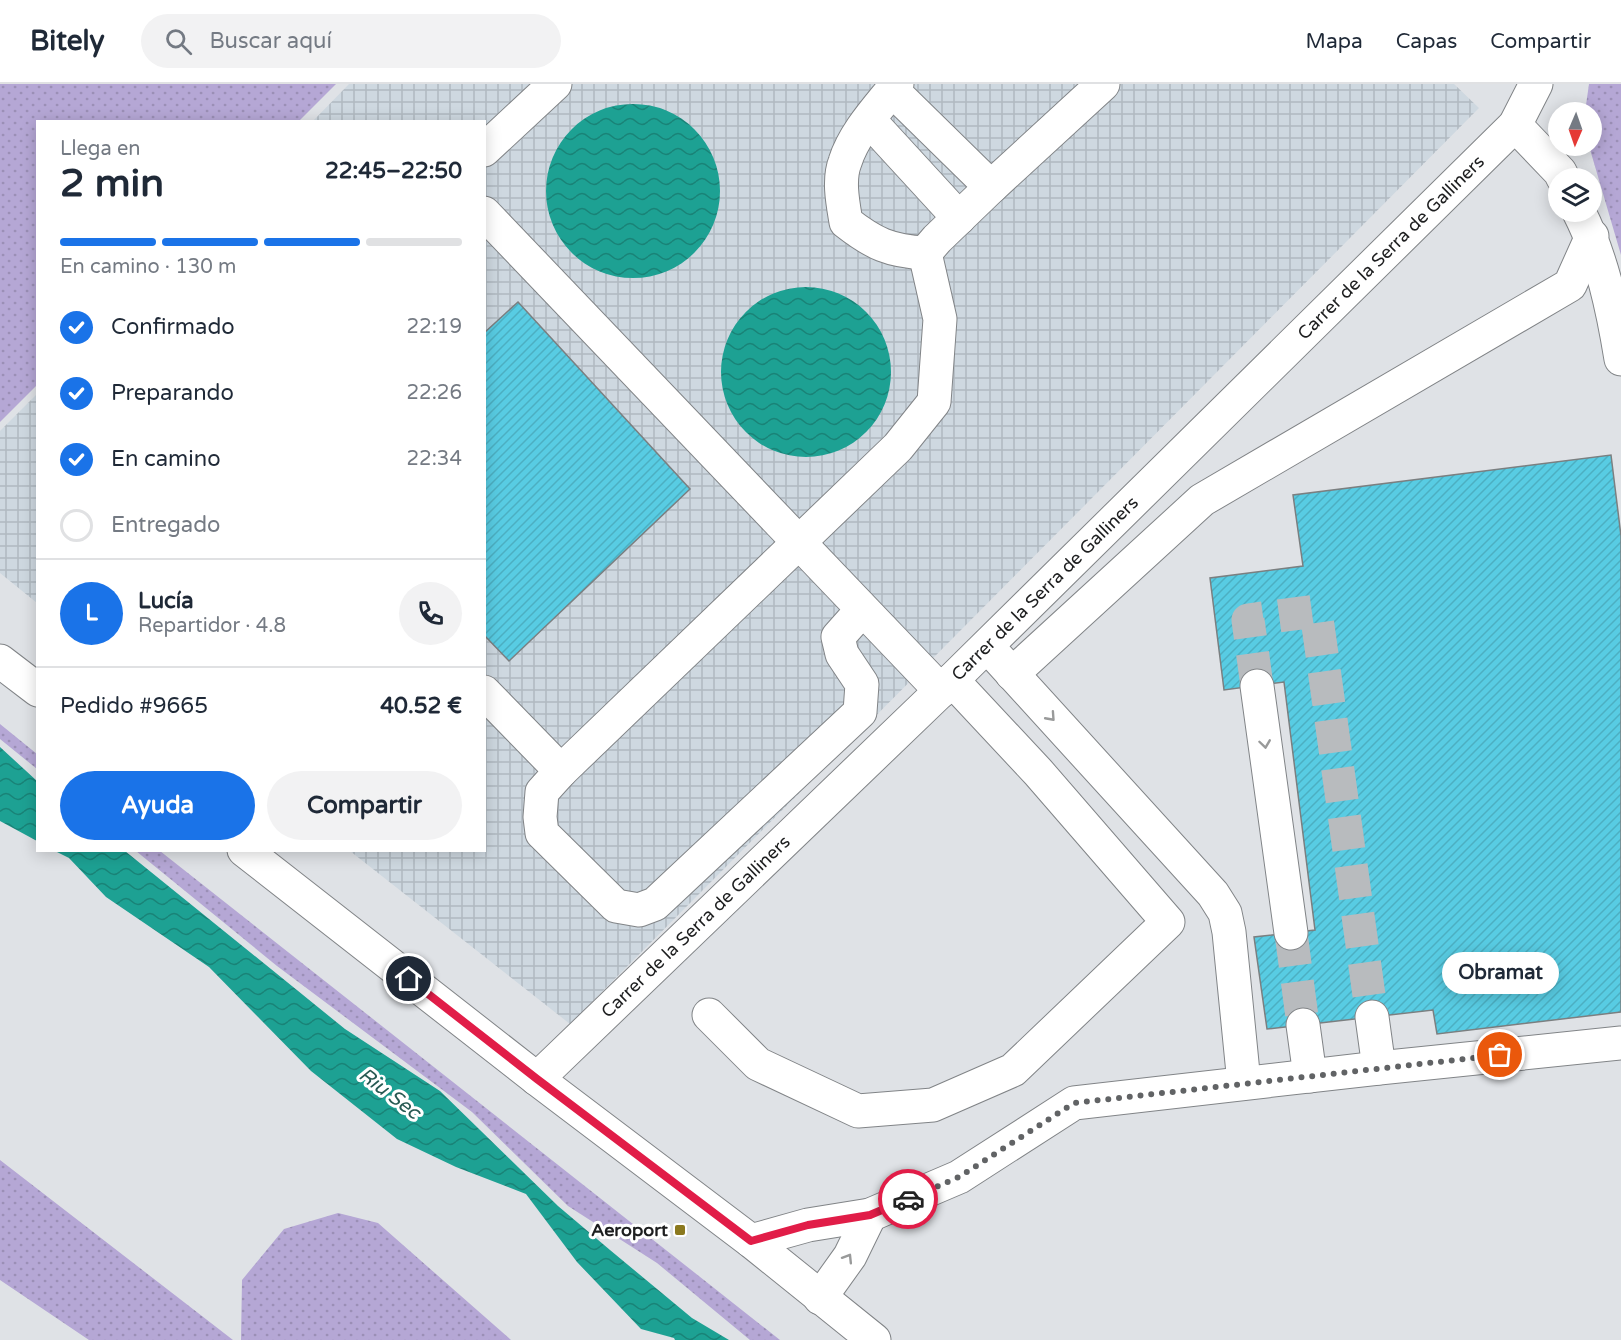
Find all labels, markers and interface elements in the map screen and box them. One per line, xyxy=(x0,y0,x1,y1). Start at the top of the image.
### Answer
search box xyxy=(141,14,561,68)
text: Bitely xyxy=(30,24,105,58)
icon: search xyxy=(162,25,195,58)
text: Buscar aquí xyxy=(210,28,332,54)
text: Mapa xyxy=(1306,29,1363,54)
text: Capas xyxy=(1396,29,1457,54)
text: Compartir xyxy=(1490,29,1591,54)
north arrow xyxy=(1548,102,1602,156)
map controls xyxy=(1548,102,1602,222)
text: Llega en xyxy=(60,137,140,161)
street label: Carrer de la Serra de Galliners xyxy=(1293,150,1489,344)
text: 22:45–22:50 xyxy=(325,158,462,184)
text: 2 min xyxy=(60,160,164,207)
button: layers xyxy=(1548,168,1602,222)
text: En camino · 130 m xyxy=(60,255,236,279)
icon: check xyxy=(60,311,93,344)
text: Confirmado xyxy=(111,314,235,340)
text: 22:19 xyxy=(407,315,462,339)
icon: check xyxy=(60,377,93,410)
text: Preparando xyxy=(111,380,234,406)
text: 22:26 xyxy=(407,381,462,405)
icon: check xyxy=(60,443,93,476)
text: En camino xyxy=(111,446,221,472)
text: 22:34 xyxy=(407,447,462,471)
street label: Carrer de la Serra de Galliners xyxy=(947,492,1143,685)
text: Entregado xyxy=(111,512,220,538)
button: phone xyxy=(399,582,462,645)
text: Lucía xyxy=(138,588,194,614)
text: L xyxy=(85,600,98,626)
text: Repartidor · 4.8 xyxy=(138,614,286,638)
text: Pedido #9665 xyxy=(60,693,208,719)
text: 40.52 € xyxy=(380,693,462,719)
one-way arrow xyxy=(1044,710,1055,721)
one-way arrow xyxy=(1258,739,1271,748)
button: Ayuda xyxy=(60,771,255,840)
button: Compartir xyxy=(267,771,462,840)
street label: Carrer de la Serra de Galliners xyxy=(597,831,795,1022)
pin xyxy=(383,953,434,1004)
callout: Obramat xyxy=(1442,953,1558,995)
text: Obramat xyxy=(1458,961,1543,985)
icon: home xyxy=(392,962,425,995)
pin xyxy=(1474,1029,1525,1080)
icon: bag xyxy=(1483,1038,1516,1071)
water label: Riu Sec xyxy=(354,1063,427,1126)
courier xyxy=(878,1169,938,1229)
icon: car xyxy=(892,1183,925,1216)
place label: Aeroport xyxy=(591,1219,668,1241)
marker: Aeroport xyxy=(673,1223,687,1237)
one-way arrow xyxy=(840,1254,852,1264)

